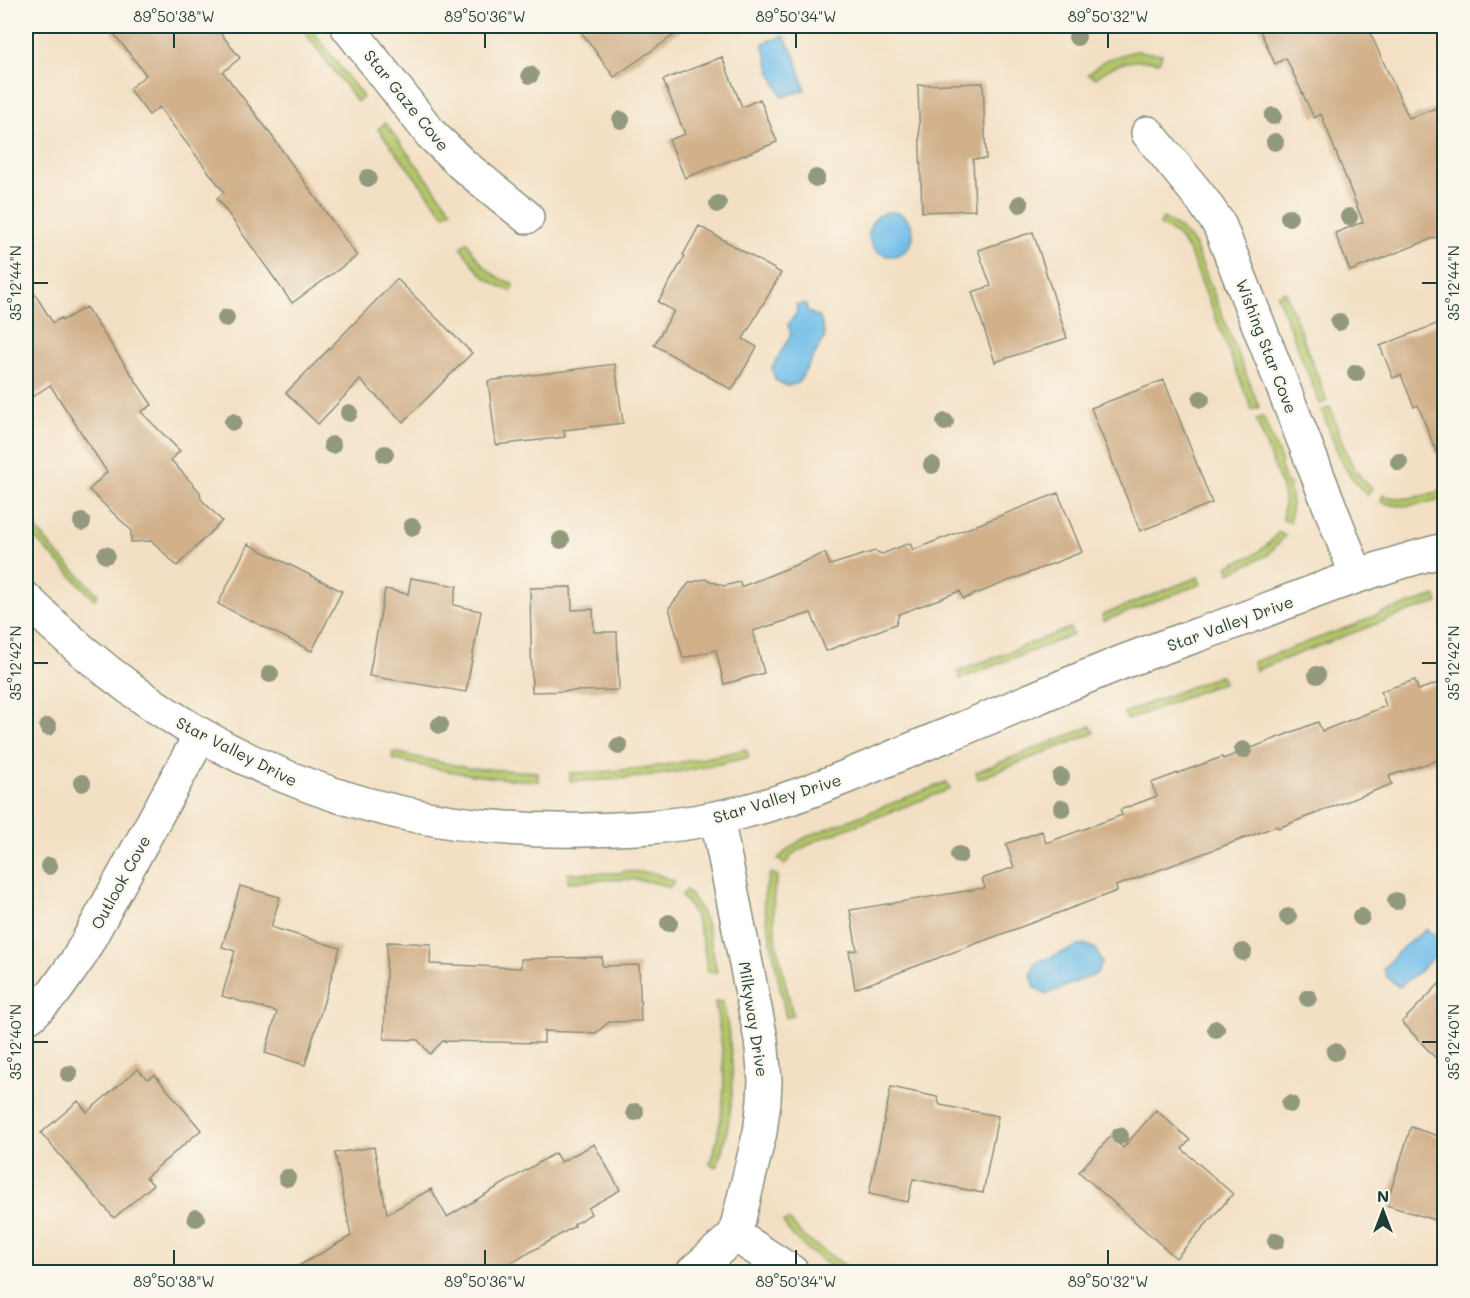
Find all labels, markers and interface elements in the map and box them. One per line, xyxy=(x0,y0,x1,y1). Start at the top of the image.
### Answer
text: 89°50'38"W xyxy=(133,6,215,26)
text: 89°50'36"W xyxy=(444,6,526,26)
text: 89°50'34"W xyxy=(755,6,837,26)
text: 89°50'32"W xyxy=(1068,6,1148,26)
street label: Star Gaze Cove xyxy=(360,45,454,155)
text: 35°12'44"N xyxy=(5,245,25,321)
text: 35°12'44"N xyxy=(1443,245,1463,321)
street label: Wishing Star Cove xyxy=(1232,276,1302,416)
street label: Star Valley Drive xyxy=(1164,590,1296,656)
text: 35°12'42"N xyxy=(5,625,25,701)
text: 35°12'42"N xyxy=(1443,625,1463,701)
street label: Star Valley Drive xyxy=(173,711,301,791)
street label: Star Valley Drive xyxy=(710,768,844,828)
street label: Outlook Cove xyxy=(86,831,154,933)
street label: Milkyway Drive xyxy=(735,960,773,1078)
text: 35°12'40"N xyxy=(5,1004,25,1080)
text: 35°12'40"N xyxy=(1443,1004,1463,1080)
north arrow xyxy=(1353,1181,1413,1241)
text: N xyxy=(1377,1185,1389,1206)
text: 89°50'38"W xyxy=(133,1271,215,1291)
text: 89°50'36"W xyxy=(444,1271,526,1291)
text: 89°50'34"W xyxy=(755,1271,837,1291)
text: 89°50'32"W xyxy=(1068,1271,1148,1291)

